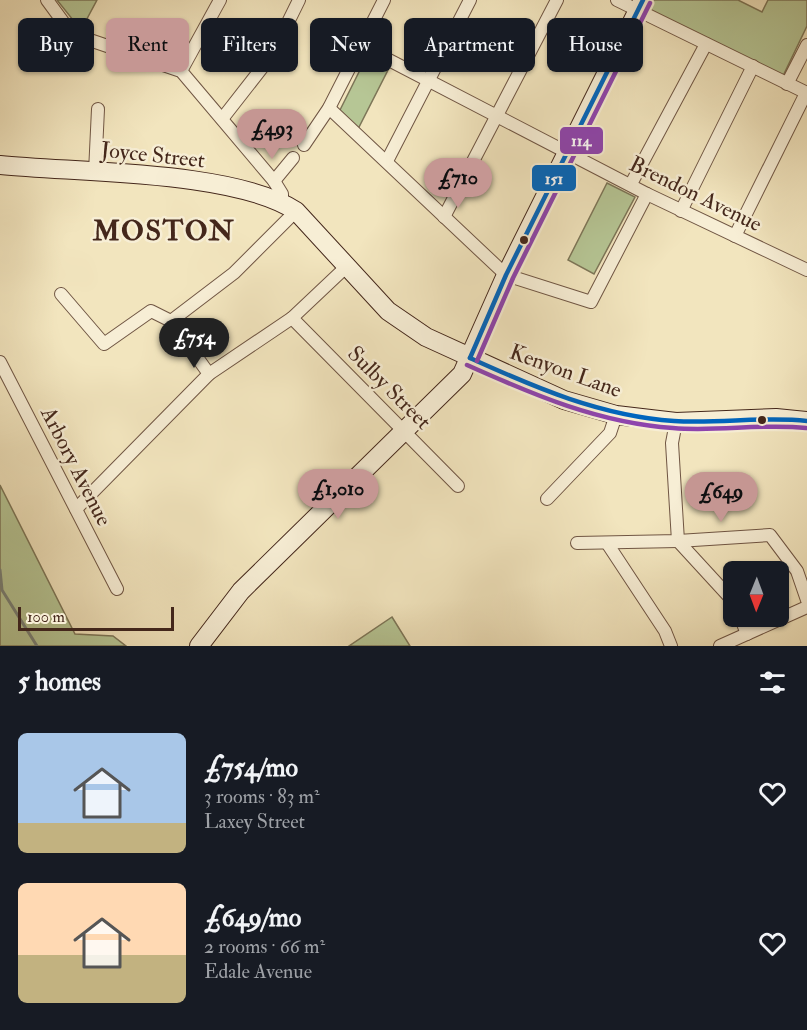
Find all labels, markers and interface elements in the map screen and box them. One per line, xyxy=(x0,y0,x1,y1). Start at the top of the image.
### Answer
chip: Buy xyxy=(18,18,94,72)
chip: Rent xyxy=(106,18,189,72)
chip: Filters xyxy=(201,18,298,72)
chip: New xyxy=(310,18,392,72)
chip: Apartment xyxy=(404,18,535,72)
chip: House xyxy=(547,18,643,72)
pin: £493 xyxy=(236,109,308,160)
text: £493 xyxy=(251,116,293,141)
line badge: 114 xyxy=(559,126,604,155)
text: 114 xyxy=(571,131,592,151)
street label: Joyce Street xyxy=(99,136,206,174)
street label: Brendon Avenue xyxy=(625,150,766,238)
pin: £710 xyxy=(422,158,494,209)
line badge: 151 xyxy=(531,164,577,192)
text: £710 xyxy=(438,165,478,190)
text: 151 xyxy=(545,169,563,189)
district label: MOSTON xyxy=(92,214,235,249)
unlabelled marker xyxy=(518,234,530,246)
pin: £754 xyxy=(158,318,230,369)
text: £754 xyxy=(173,325,215,350)
street label: Kenyon Lane xyxy=(506,338,625,404)
street label: Sulby Street xyxy=(342,340,437,435)
street label: Arbory Avenue xyxy=(34,401,118,531)
unlabelled marker xyxy=(756,414,768,426)
pin: £1,010 xyxy=(289,469,387,520)
pin: £649 xyxy=(685,472,757,523)
text: £1,010 xyxy=(312,476,364,501)
text: £649 xyxy=(699,479,743,504)
north arrow xyxy=(723,561,789,627)
map controls xyxy=(723,561,789,627)
scale bar xyxy=(18,604,174,632)
text: 100 m xyxy=(27,607,65,627)
text: 5 homes xyxy=(18,666,101,698)
icon: filters xyxy=(756,666,789,699)
text: £754/mo xyxy=(204,752,298,784)
icon: home xyxy=(66,757,138,829)
icon: heart xyxy=(756,777,789,810)
text: 3 rooms · 83 m² xyxy=(204,784,320,809)
text: Laxey Street xyxy=(204,809,305,834)
text: £649/mo xyxy=(204,902,301,934)
icon: home xyxy=(66,907,138,979)
icon: heart xyxy=(756,927,789,960)
text: 2 rooms · 66 m² xyxy=(204,934,325,959)
text: Edale Avenue xyxy=(204,959,312,984)

